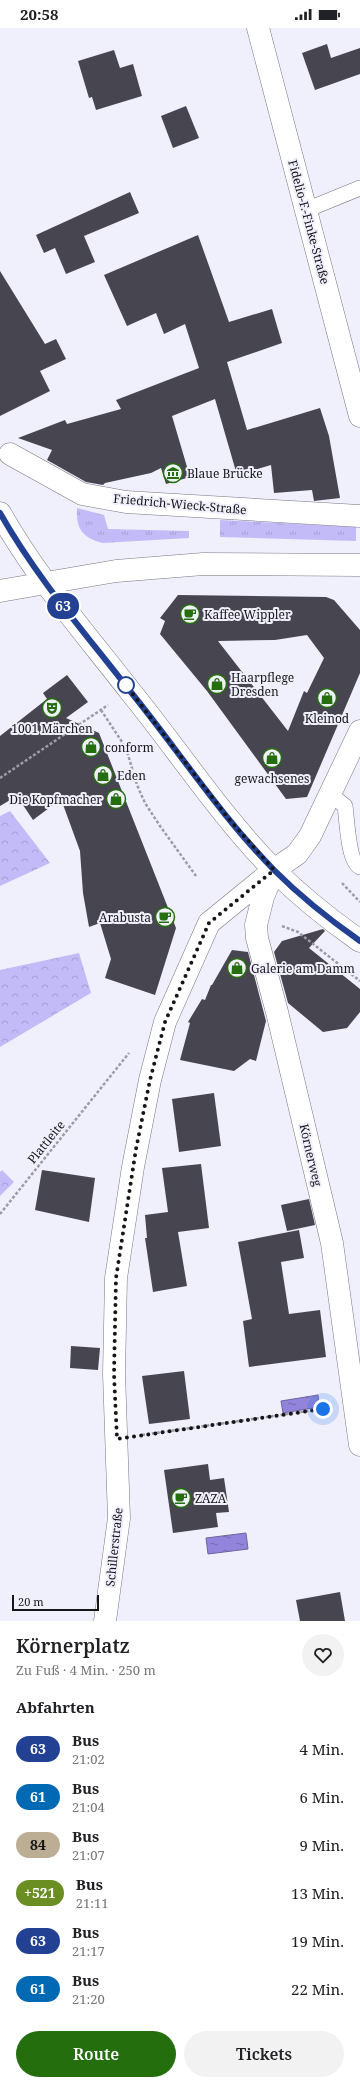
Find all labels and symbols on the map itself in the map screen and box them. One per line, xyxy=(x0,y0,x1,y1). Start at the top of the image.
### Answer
street label: Fidelio-F.-Finke-Straße xyxy=(284,158,334,286)
museum icon: Blaue Brücke xyxy=(162,462,184,484)
place label: Blaue Brücke xyxy=(187,465,263,482)
street label: Friedrich-Wieck-Straße xyxy=(113,490,247,518)
line badge: 63 xyxy=(45,593,81,619)
cafe icon: Kaffee Wippler xyxy=(179,603,201,625)
place label: Kaffee Wippler xyxy=(204,606,291,623)
place label: Haarpflege Dresden xyxy=(231,669,294,700)
shop icon: Haarpflege Dresden xyxy=(206,673,228,695)
unlabelled marker xyxy=(117,676,135,694)
shop icon: Kleinod xyxy=(316,687,338,709)
theatre icon: 1001 Märchen xyxy=(41,697,63,719)
place label: Kleinod xyxy=(305,710,350,727)
place label: 1001 Märchen xyxy=(11,720,93,737)
shop icon: conform xyxy=(80,736,102,758)
place label: conform xyxy=(105,739,154,756)
shop icon: gewachsenes xyxy=(261,747,283,769)
shop icon: Eden xyxy=(92,764,114,786)
place label: Eden xyxy=(117,767,146,784)
place label: gewachsenes xyxy=(235,770,309,787)
shop icon: Die Kopfmacher xyxy=(105,788,127,810)
place label: Die Kopfmacher xyxy=(9,791,102,808)
cafe icon: Arabusta xyxy=(154,906,176,928)
place label: Arabusta xyxy=(99,909,151,926)
shop icon: Galerie am Damm xyxy=(226,957,248,979)
place label: Galerie am Damm xyxy=(251,960,355,977)
street label: Plattleite xyxy=(23,1117,69,1167)
street label: Körnerweg xyxy=(296,1122,327,1189)
your location xyxy=(313,1399,333,1419)
cafe icon: ZAZA xyxy=(170,1487,192,1509)
place label: ZAZA xyxy=(195,1490,227,1507)
street label: Schillerstraße xyxy=(101,1507,127,1587)
scale bar xyxy=(12,1593,99,1612)

